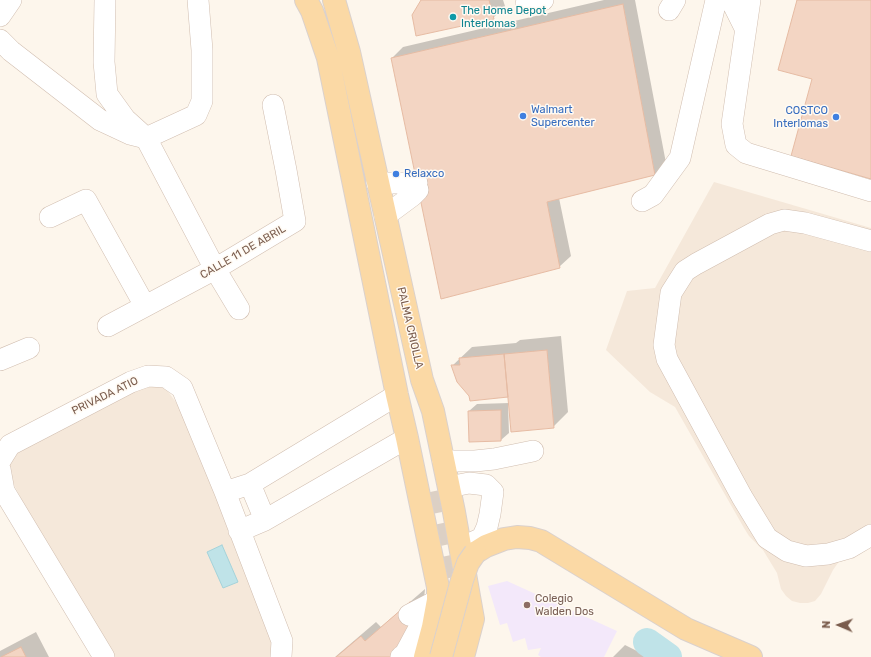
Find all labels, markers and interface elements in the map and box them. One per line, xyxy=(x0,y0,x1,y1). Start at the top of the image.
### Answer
place label: The Home Depot Interlomas xyxy=(461,4,546,30)
marker: The Home Depot Interlomas xyxy=(448,12,458,22)
place label: Walmart Supercenter xyxy=(531,103,595,129)
place label: COSTCO Interlomas xyxy=(773,104,828,130)
marker: Walmart Supercenter xyxy=(518,111,528,121)
marker: COSTCO Interlomas xyxy=(831,112,841,122)
place label: Relaxco xyxy=(404,167,444,181)
marker: Relaxco xyxy=(391,169,401,179)
street label: CALLE 11 DE ABRIL xyxy=(198,222,288,282)
street label: PALMA CRIOLLA xyxy=(394,286,426,370)
street label: PRIVADA ATIO xyxy=(70,374,140,418)
place label: Colegio Walden Dos xyxy=(535,592,594,618)
marker: Colegio Walden Dos xyxy=(522,600,532,610)
north arrow xyxy=(819,605,859,645)
text: N xyxy=(820,620,833,629)

